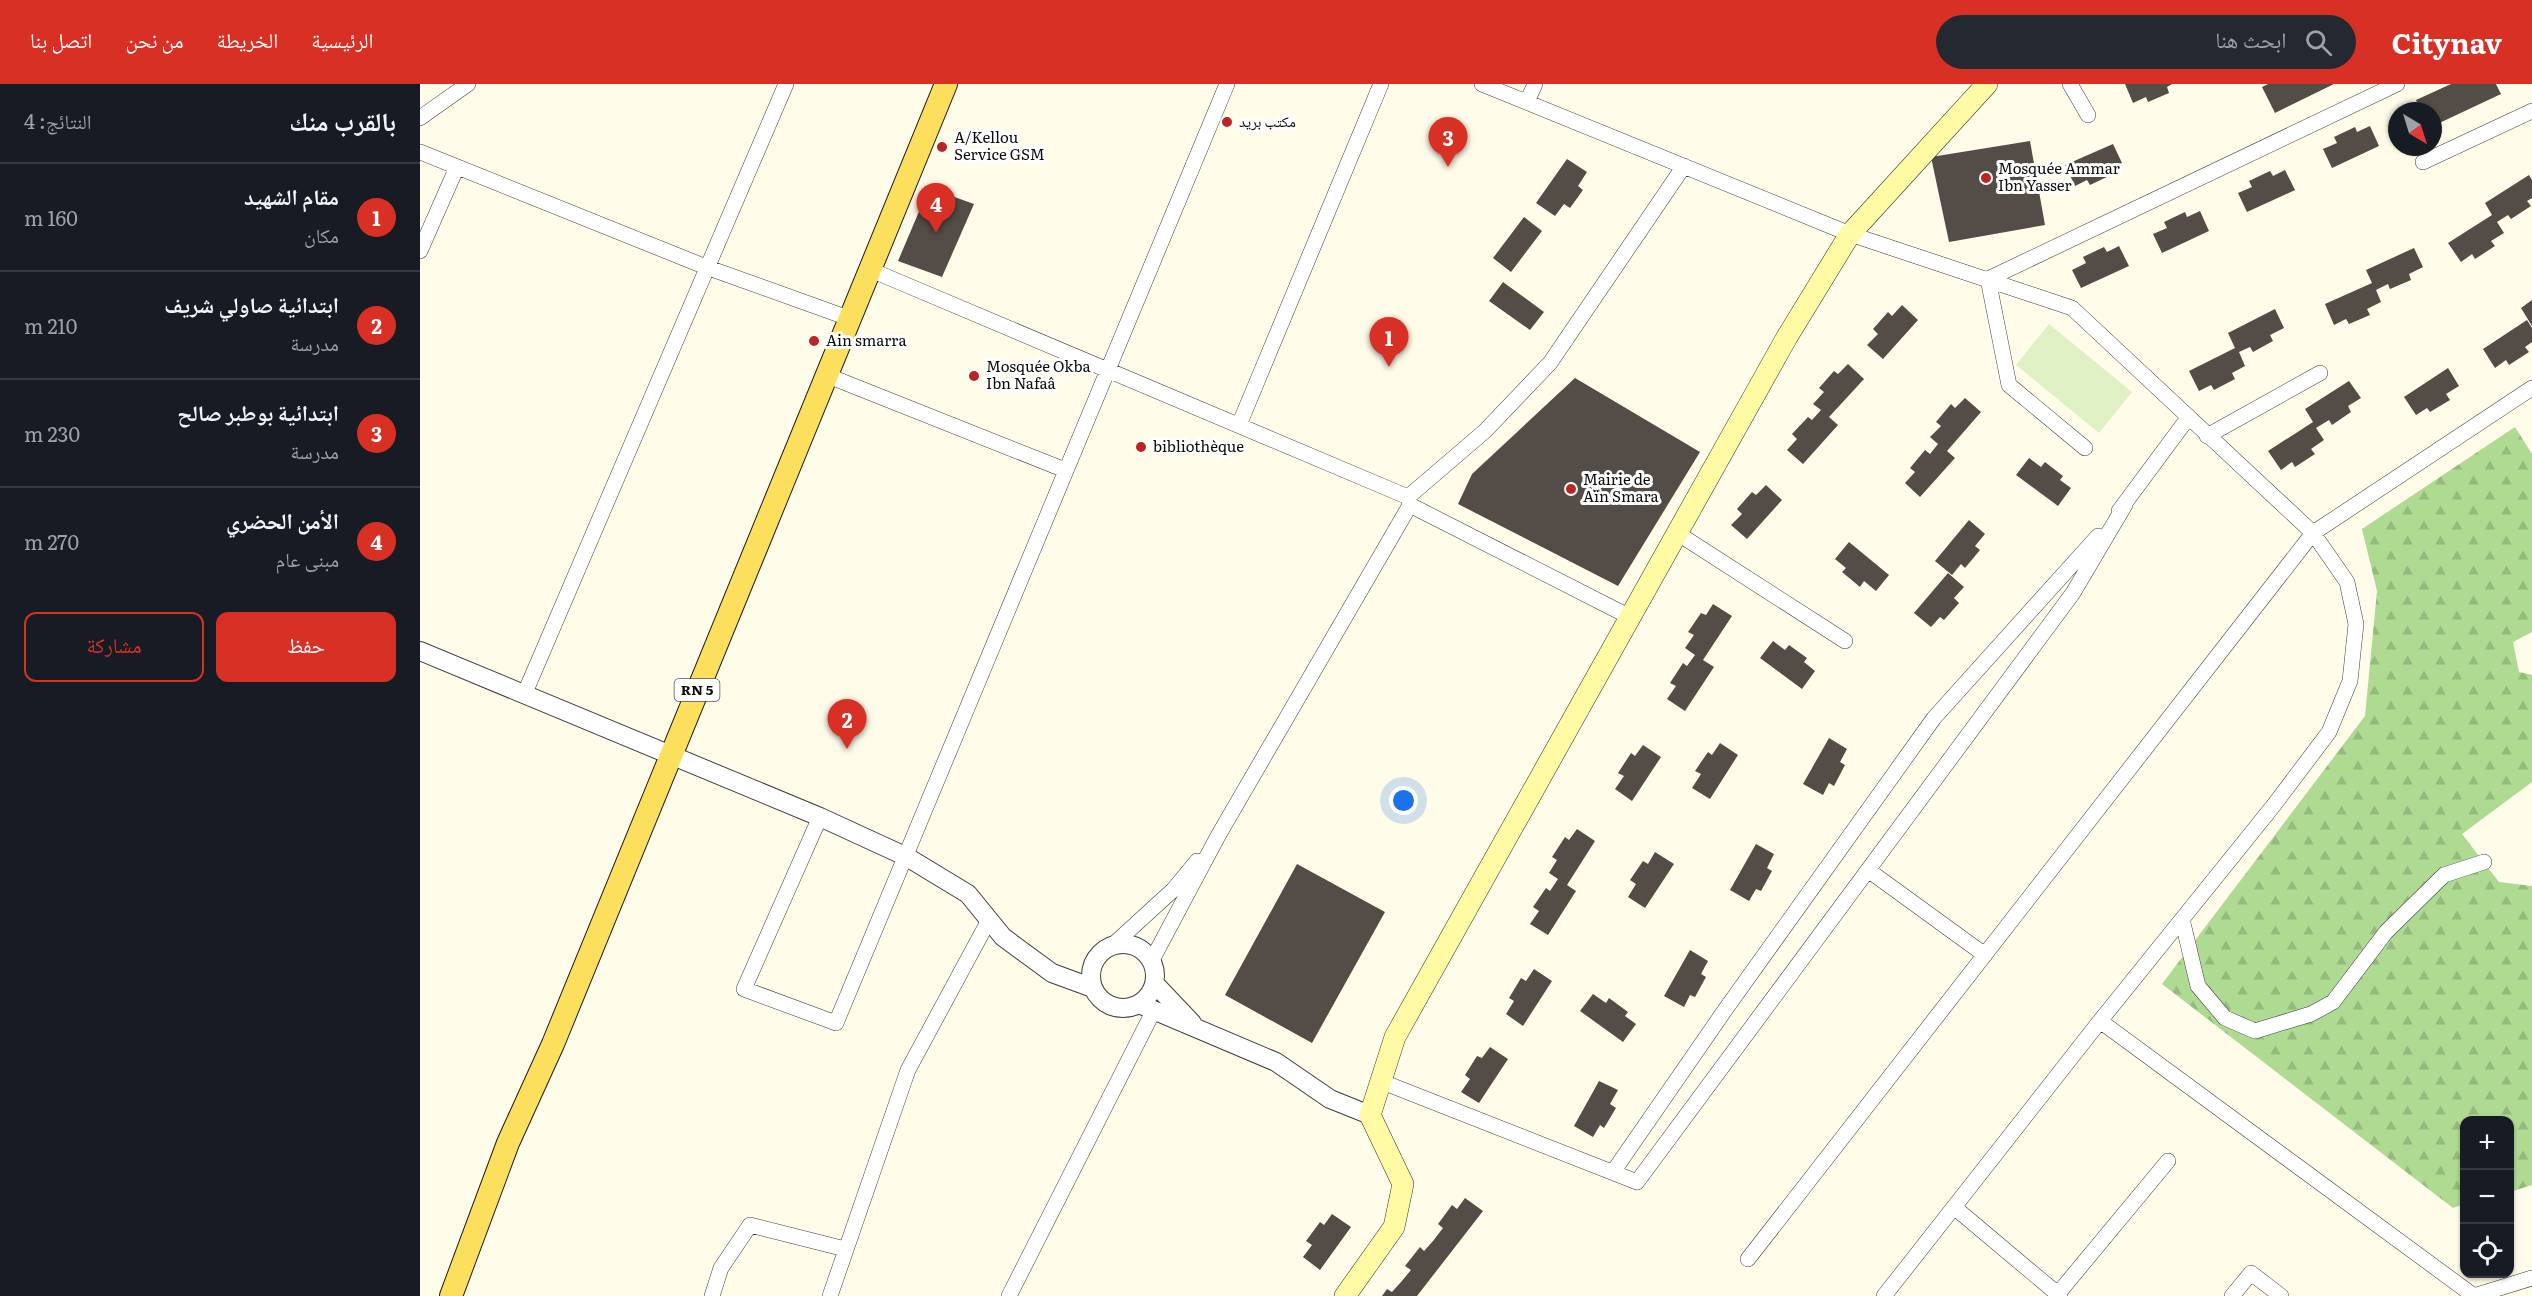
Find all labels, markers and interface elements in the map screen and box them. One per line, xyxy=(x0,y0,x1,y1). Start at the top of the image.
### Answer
search box xyxy=(1936,15,2356,69)
text: Citynav xyxy=(2392,21,2502,63)
text: ابحث هنا xyxy=(2215,22,2287,55)
text: اتصل بنا xyxy=(30,23,92,54)
text: من نحن xyxy=(125,23,183,54)
text: الخريطة xyxy=(216,23,278,54)
text: الرئيسية xyxy=(311,23,374,54)
icon: search xyxy=(2302,26,2335,59)
text: بالقرب منك xyxy=(289,100,396,139)
north arrow xyxy=(2388,102,2442,156)
text: النتائج: 4 xyxy=(24,105,92,135)
place label: مكتب بريد xyxy=(1239,109,1296,132)
marker: مكتب بريد xyxy=(1220,115,1234,129)
pin: 3 xyxy=(1428,118,1468,167)
place label: A/Kellou Service GSM xyxy=(954,125,1045,165)
marker: A/Kellou Service GSM xyxy=(935,140,949,154)
place label: Mosquée Ammar Ibn Yasser xyxy=(1998,156,2120,196)
marker: Mosquée Ammar Ibn Yasser xyxy=(1979,171,1993,185)
text: مقام الشهيد xyxy=(244,179,339,212)
pin: 4 xyxy=(916,184,956,233)
text: 160 m xyxy=(24,202,78,232)
text: 1 xyxy=(372,202,381,232)
text: مكان xyxy=(304,219,339,249)
text: ابتدائية صاولي شريف xyxy=(164,287,339,320)
text: 210 m xyxy=(24,310,77,340)
text: 2 xyxy=(371,310,382,340)
pin: 1 xyxy=(1370,318,1408,367)
text: مدرسة xyxy=(290,327,339,357)
place label: Ain smarra xyxy=(826,328,907,351)
marker: Ain smarra xyxy=(807,334,821,348)
place label: Mosquée Okba Ibn Nafaâ xyxy=(986,354,1092,394)
marker: Mosquée Okba Ibn Nafaâ xyxy=(967,369,981,383)
text: ابتدائية بوطبر صالح xyxy=(177,395,339,428)
text: 230 m xyxy=(24,418,80,448)
text: 3 xyxy=(371,418,382,448)
place label: bibliothèque xyxy=(1153,434,1244,457)
text: مدرسة xyxy=(290,435,339,465)
marker: bibliothèque xyxy=(1134,440,1148,454)
place label: Mairie de Aïn Smara xyxy=(1583,467,1660,507)
marker: Mairie de Aïn Smara xyxy=(1564,482,1578,496)
text: الأمن الحضري xyxy=(226,503,339,536)
text: 270 m xyxy=(24,526,79,556)
text: 4 xyxy=(370,526,383,556)
text: مبنى عام xyxy=(276,543,339,573)
button: مشاركة xyxy=(24,612,204,682)
button: حفظ xyxy=(216,612,396,682)
road number: RN 5 xyxy=(674,679,720,701)
pin: 2 xyxy=(828,700,866,749)
your location xyxy=(1389,786,1418,815)
map controls xyxy=(2460,1116,2514,1278)
button: + xyxy=(2460,1116,2514,1170)
button: − xyxy=(2460,1170,2514,1224)
button: locate xyxy=(2460,1224,2514,1278)

